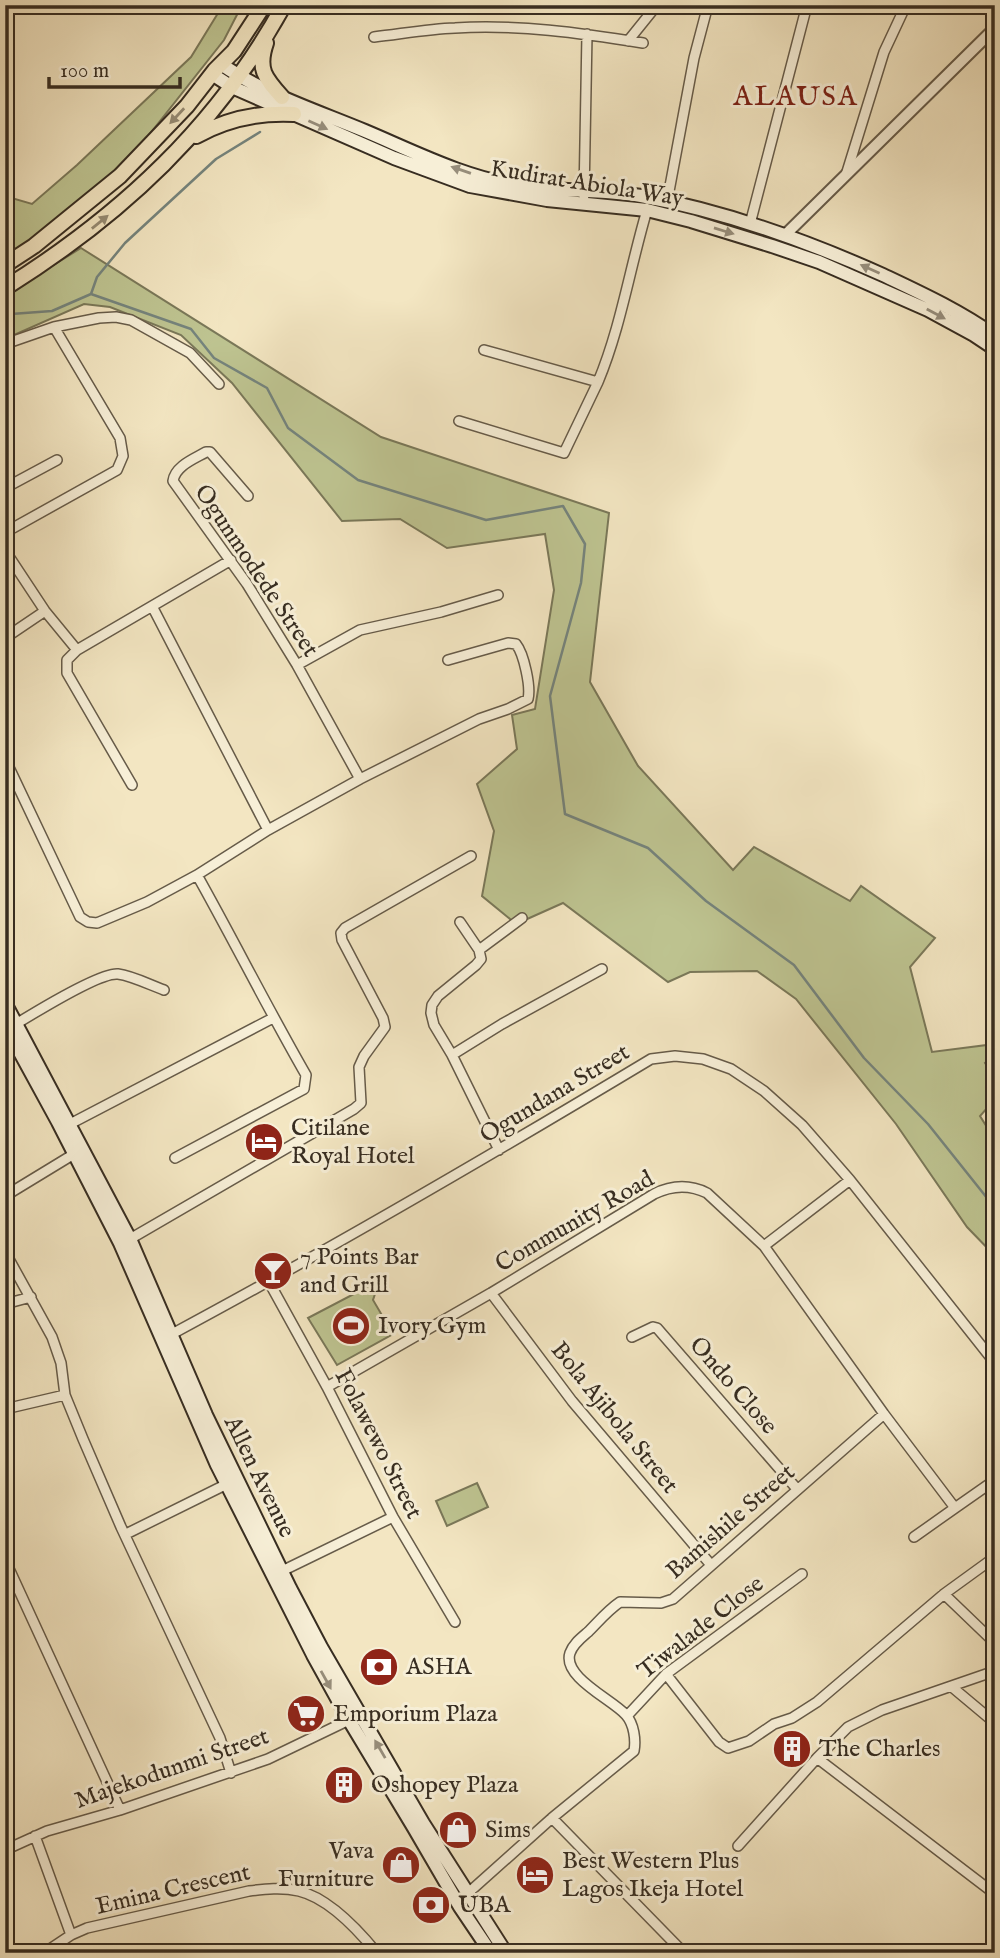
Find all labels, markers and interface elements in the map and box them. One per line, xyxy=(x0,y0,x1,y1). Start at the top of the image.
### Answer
scale bar xyxy=(49,46,180,90)
text: 100 m xyxy=(60,58,109,85)
district label: ALAUSA xyxy=(732,80,859,115)
one-way arrow xyxy=(169,107,185,124)
one-way arrow xyxy=(307,120,328,131)
street label: Kudirat Abiola Way xyxy=(488,153,686,215)
one-way arrow xyxy=(450,164,471,175)
one-way arrow xyxy=(90,214,108,229)
one-way arrow xyxy=(714,226,735,236)
one-way arrow xyxy=(860,263,880,275)
one-way arrow xyxy=(926,308,946,320)
street label: Ogunmodede Street xyxy=(187,479,325,663)
street label: Ogundana Street xyxy=(474,1037,636,1151)
place label: Citilane Royal Hotel xyxy=(291,1113,415,1172)
hotel icon: Citilane Royal Hotel xyxy=(243,1121,285,1163)
street label: Community Road xyxy=(490,1164,660,1280)
place label: 7 Points Bar and Grill xyxy=(300,1242,419,1301)
bar icon: 7 Points Bar and Grill xyxy=(252,1250,294,1292)
sports icon: Ivory Gym xyxy=(330,1305,372,1347)
place label: Ivory Gym xyxy=(378,1311,486,1342)
street label: Ondo Close xyxy=(682,1331,784,1441)
street label: Bola Ajibola Street xyxy=(543,1336,685,1500)
street label: Folawewo Street xyxy=(327,1364,429,1524)
street label: Allen Avenue xyxy=(216,1410,302,1543)
street label: Bamishile Street xyxy=(660,1457,802,1587)
street label: Tiwalade Close xyxy=(632,1569,770,1687)
bank icon: ASHA xyxy=(358,1646,400,1688)
place label: ASHA xyxy=(405,1652,472,1683)
one-way arrow xyxy=(320,1670,332,1689)
supermarket icon: Emporium Plaza xyxy=(285,1693,327,1735)
place label: Emporium Plaza xyxy=(333,1699,498,1730)
street label: Majekodunmi Street xyxy=(71,1721,273,1817)
building icon: The Charles xyxy=(771,1728,813,1770)
place label: The Charles xyxy=(819,1734,941,1765)
one-way arrow xyxy=(374,1739,386,1759)
building icon: Oshopey Plaza xyxy=(323,1764,365,1806)
place label: Oshopey Plaza xyxy=(371,1770,519,1801)
shop icon: Sims xyxy=(437,1809,479,1851)
place label: Sims xyxy=(485,1815,531,1846)
place label: Vava Furniture xyxy=(278,1836,375,1895)
shop icon: Vava Furniture xyxy=(380,1844,422,1886)
place label: Best Western Plus Lagos Ikeja Hotel xyxy=(562,1846,744,1905)
hotel icon: Best Western Plus Lagos Ikeja Hotel xyxy=(514,1854,556,1896)
street label: Emina Crescent xyxy=(93,1857,253,1923)
bank icon: UBA xyxy=(410,1884,452,1926)
place label: UBA xyxy=(458,1890,511,1921)

